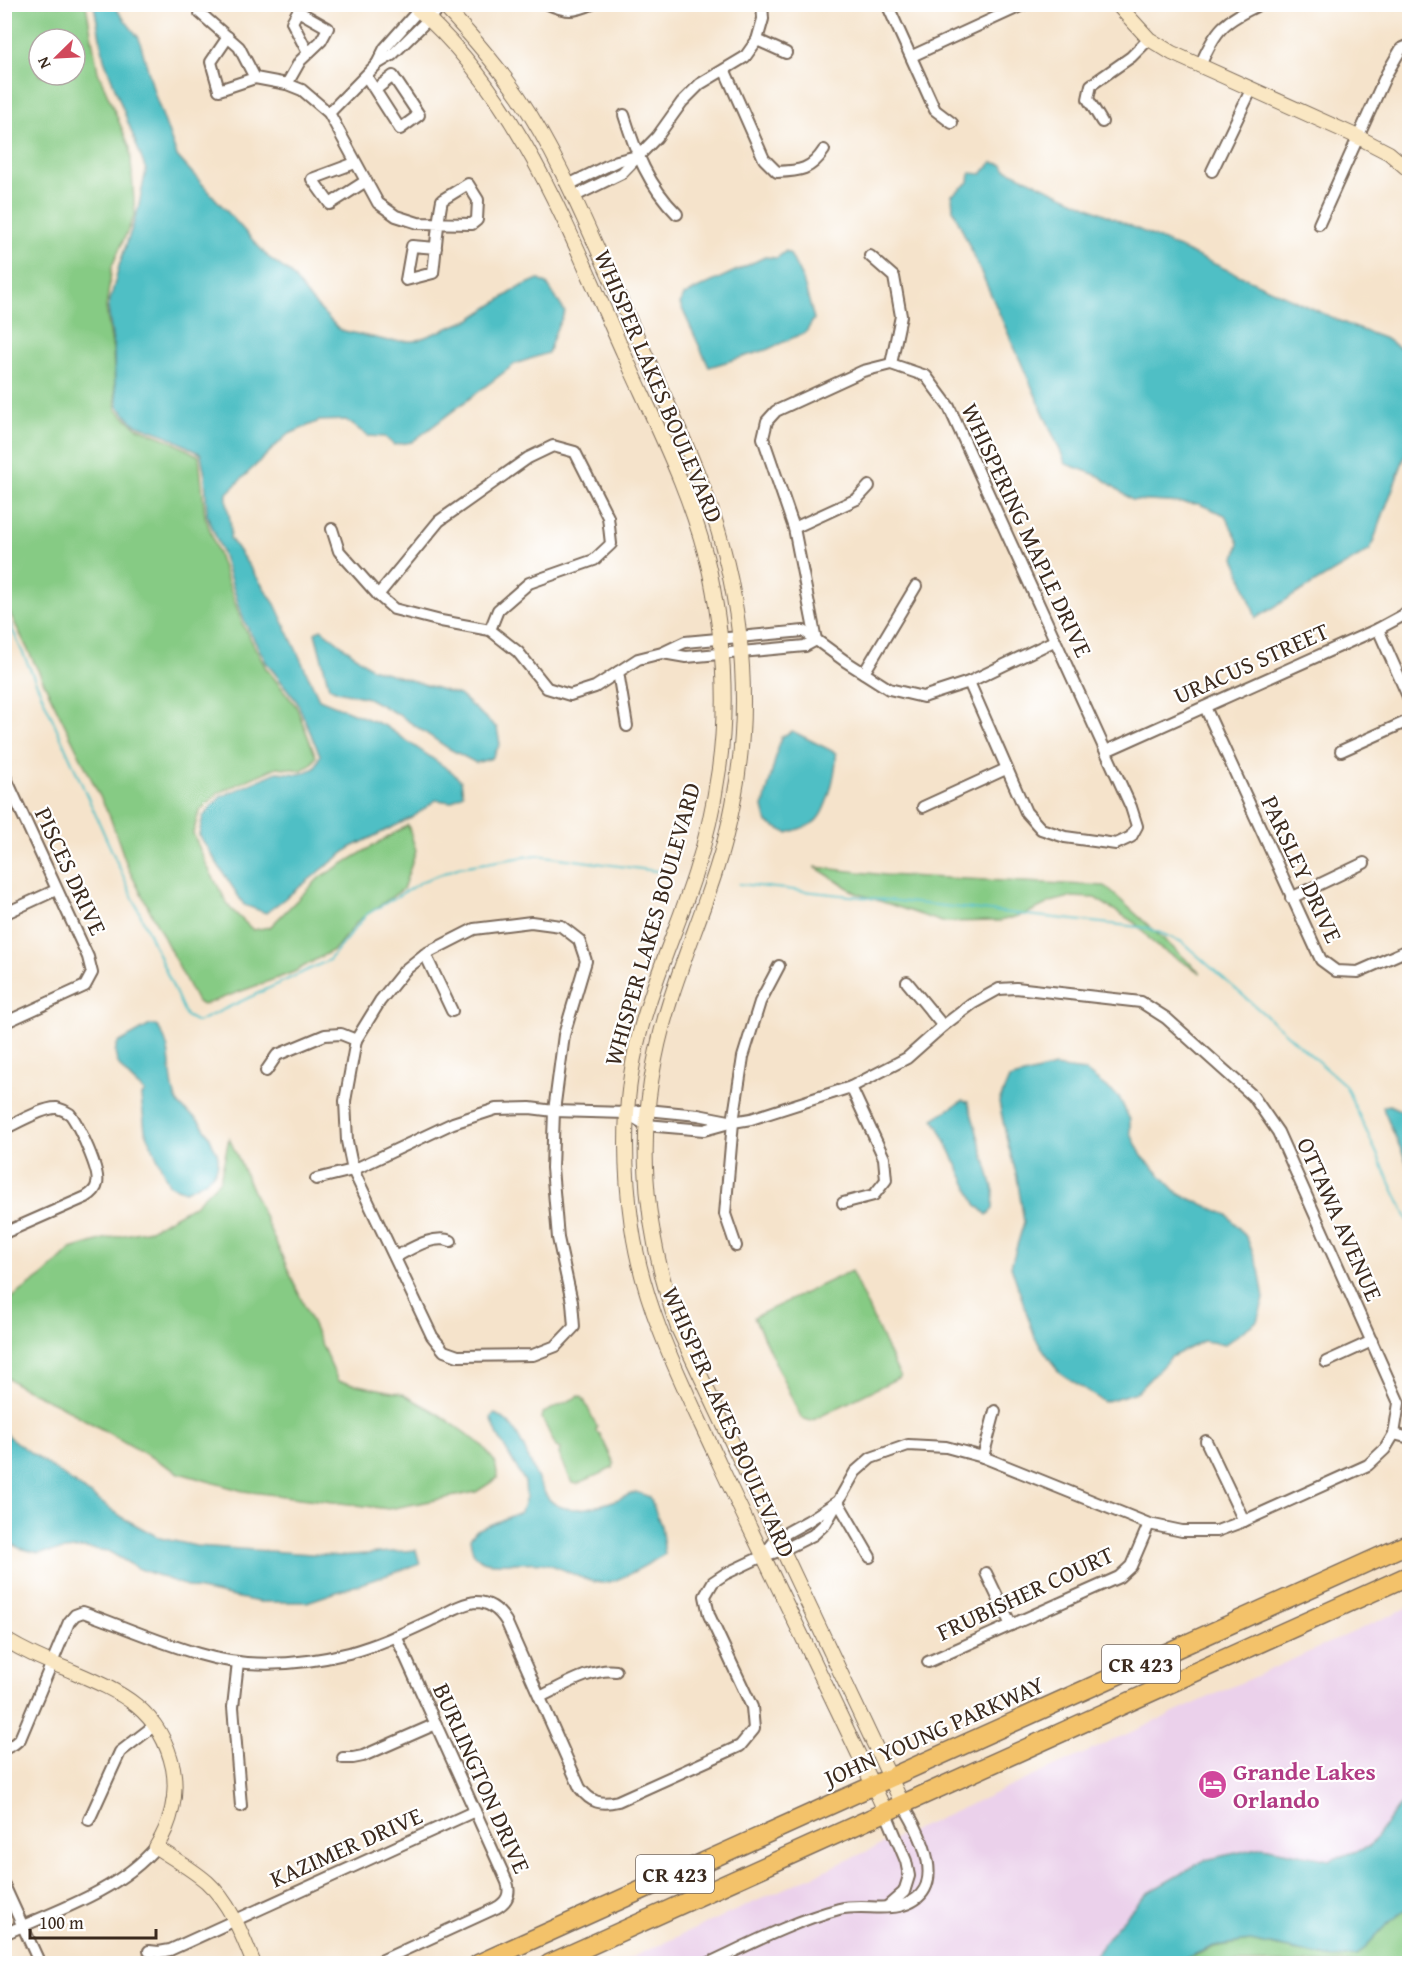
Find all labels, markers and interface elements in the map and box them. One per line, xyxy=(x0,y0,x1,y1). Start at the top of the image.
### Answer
north arrow xyxy=(27,27,87,87)
text: N xyxy=(30,53,56,73)
street label: WHISPER LAKES BOULEVARD xyxy=(586,244,732,528)
street label: WHISPERING MAPLE DRIVE xyxy=(953,397,1101,663)
street label: URACUS STREET xyxy=(1168,613,1334,713)
street label: WHISPER LAKES BOULEVARD xyxy=(595,778,709,1070)
street label: PARSLEY DRIVE xyxy=(1253,790,1351,948)
street label: PISCES DRIVE xyxy=(26,801,116,941)
street label: OTTAWA AVENUE xyxy=(1288,1132,1392,1306)
street label: WHISPER LAKES BOULEVARD xyxy=(653,1281,805,1563)
street label: FRUBISHER COURT xyxy=(931,1537,1119,1649)
road number: CR 423 xyxy=(1102,1645,1180,1683)
street label: JOHN YOUNG PARKWAY xyxy=(816,1667,1050,1797)
street label: BURLINGTON DRIVE xyxy=(424,1677,540,1879)
place label: Grande Lakes Orlando xyxy=(1233,1754,1376,1817)
hotel icon: Grande Lakes Orlando xyxy=(1196,1769,1228,1801)
street label: KAZIMER DRIVE xyxy=(264,1798,428,1896)
road number: CR 423 xyxy=(636,1855,714,1893)
scale bar xyxy=(30,1902,156,1940)
text: 100 m xyxy=(39,1909,84,1936)

